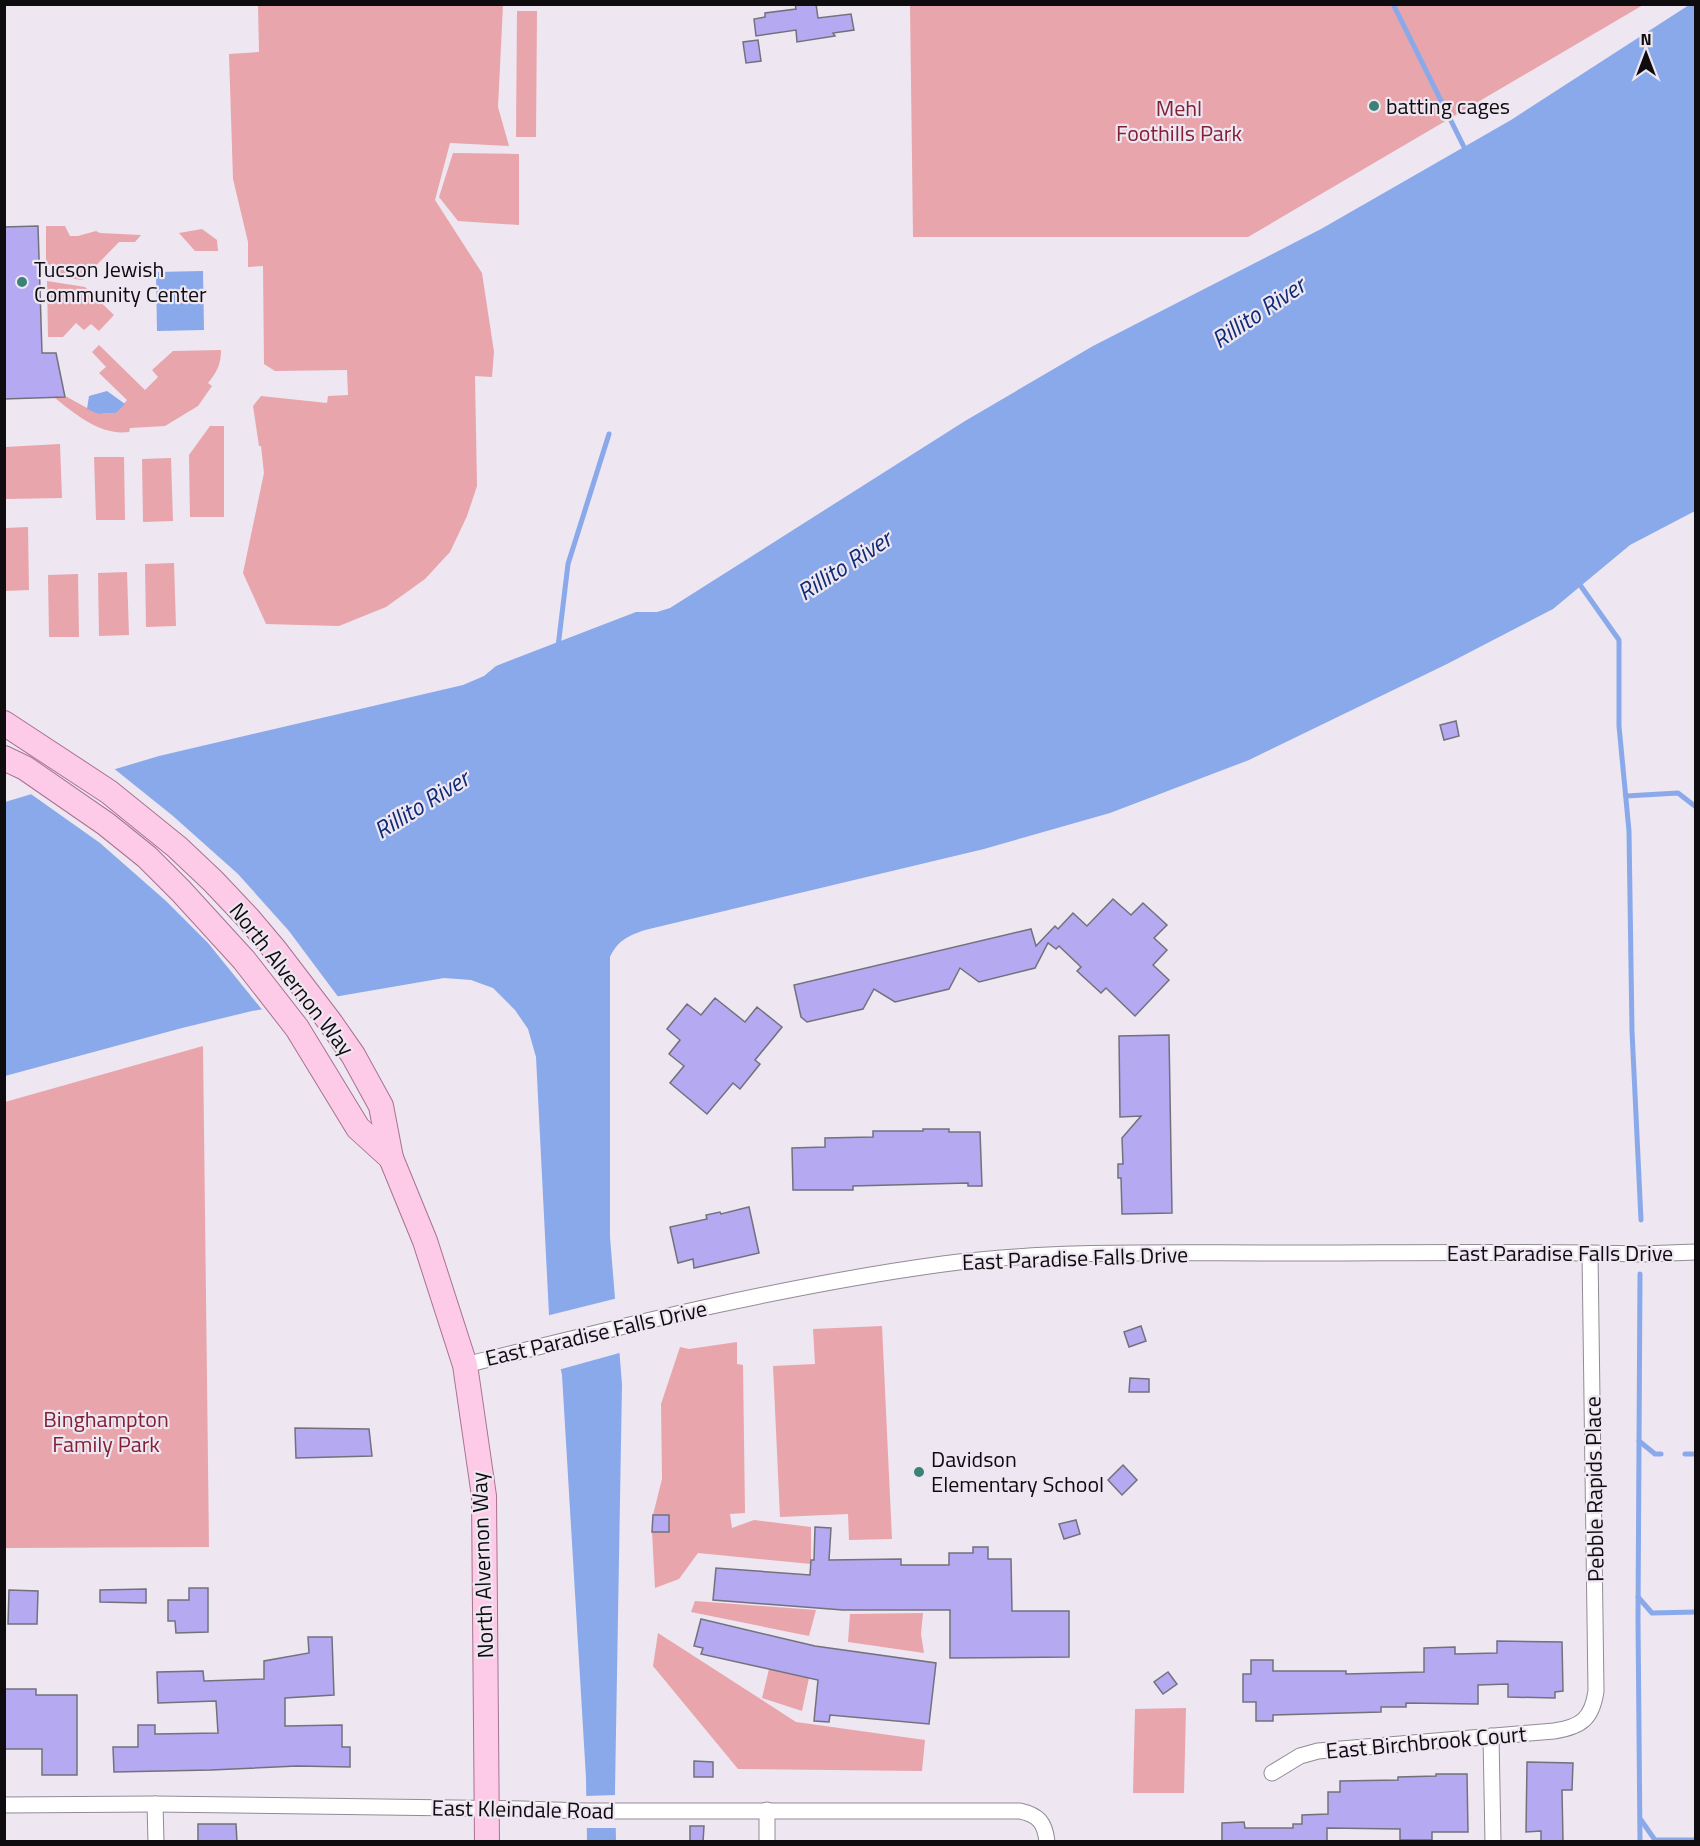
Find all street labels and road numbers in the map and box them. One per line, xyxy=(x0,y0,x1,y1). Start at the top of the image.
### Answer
street label: North Alvernon Way xyxy=(221,895,363,1063)
street label: East Paradise Falls Drive xyxy=(1447,1236,1673,1270)
street label: East Paradise Falls Drive xyxy=(961,1237,1189,1279)
street label: East Paradise Falls Drive xyxy=(482,1291,710,1375)
street label: Pebble Rapids Place xyxy=(1575,1396,1613,1582)
street label: North Alvernon Way xyxy=(462,1471,502,1659)
street label: East Birchbrook Court xyxy=(1324,1716,1528,1768)
street label: East Kleindale Road xyxy=(431,1790,615,1828)

